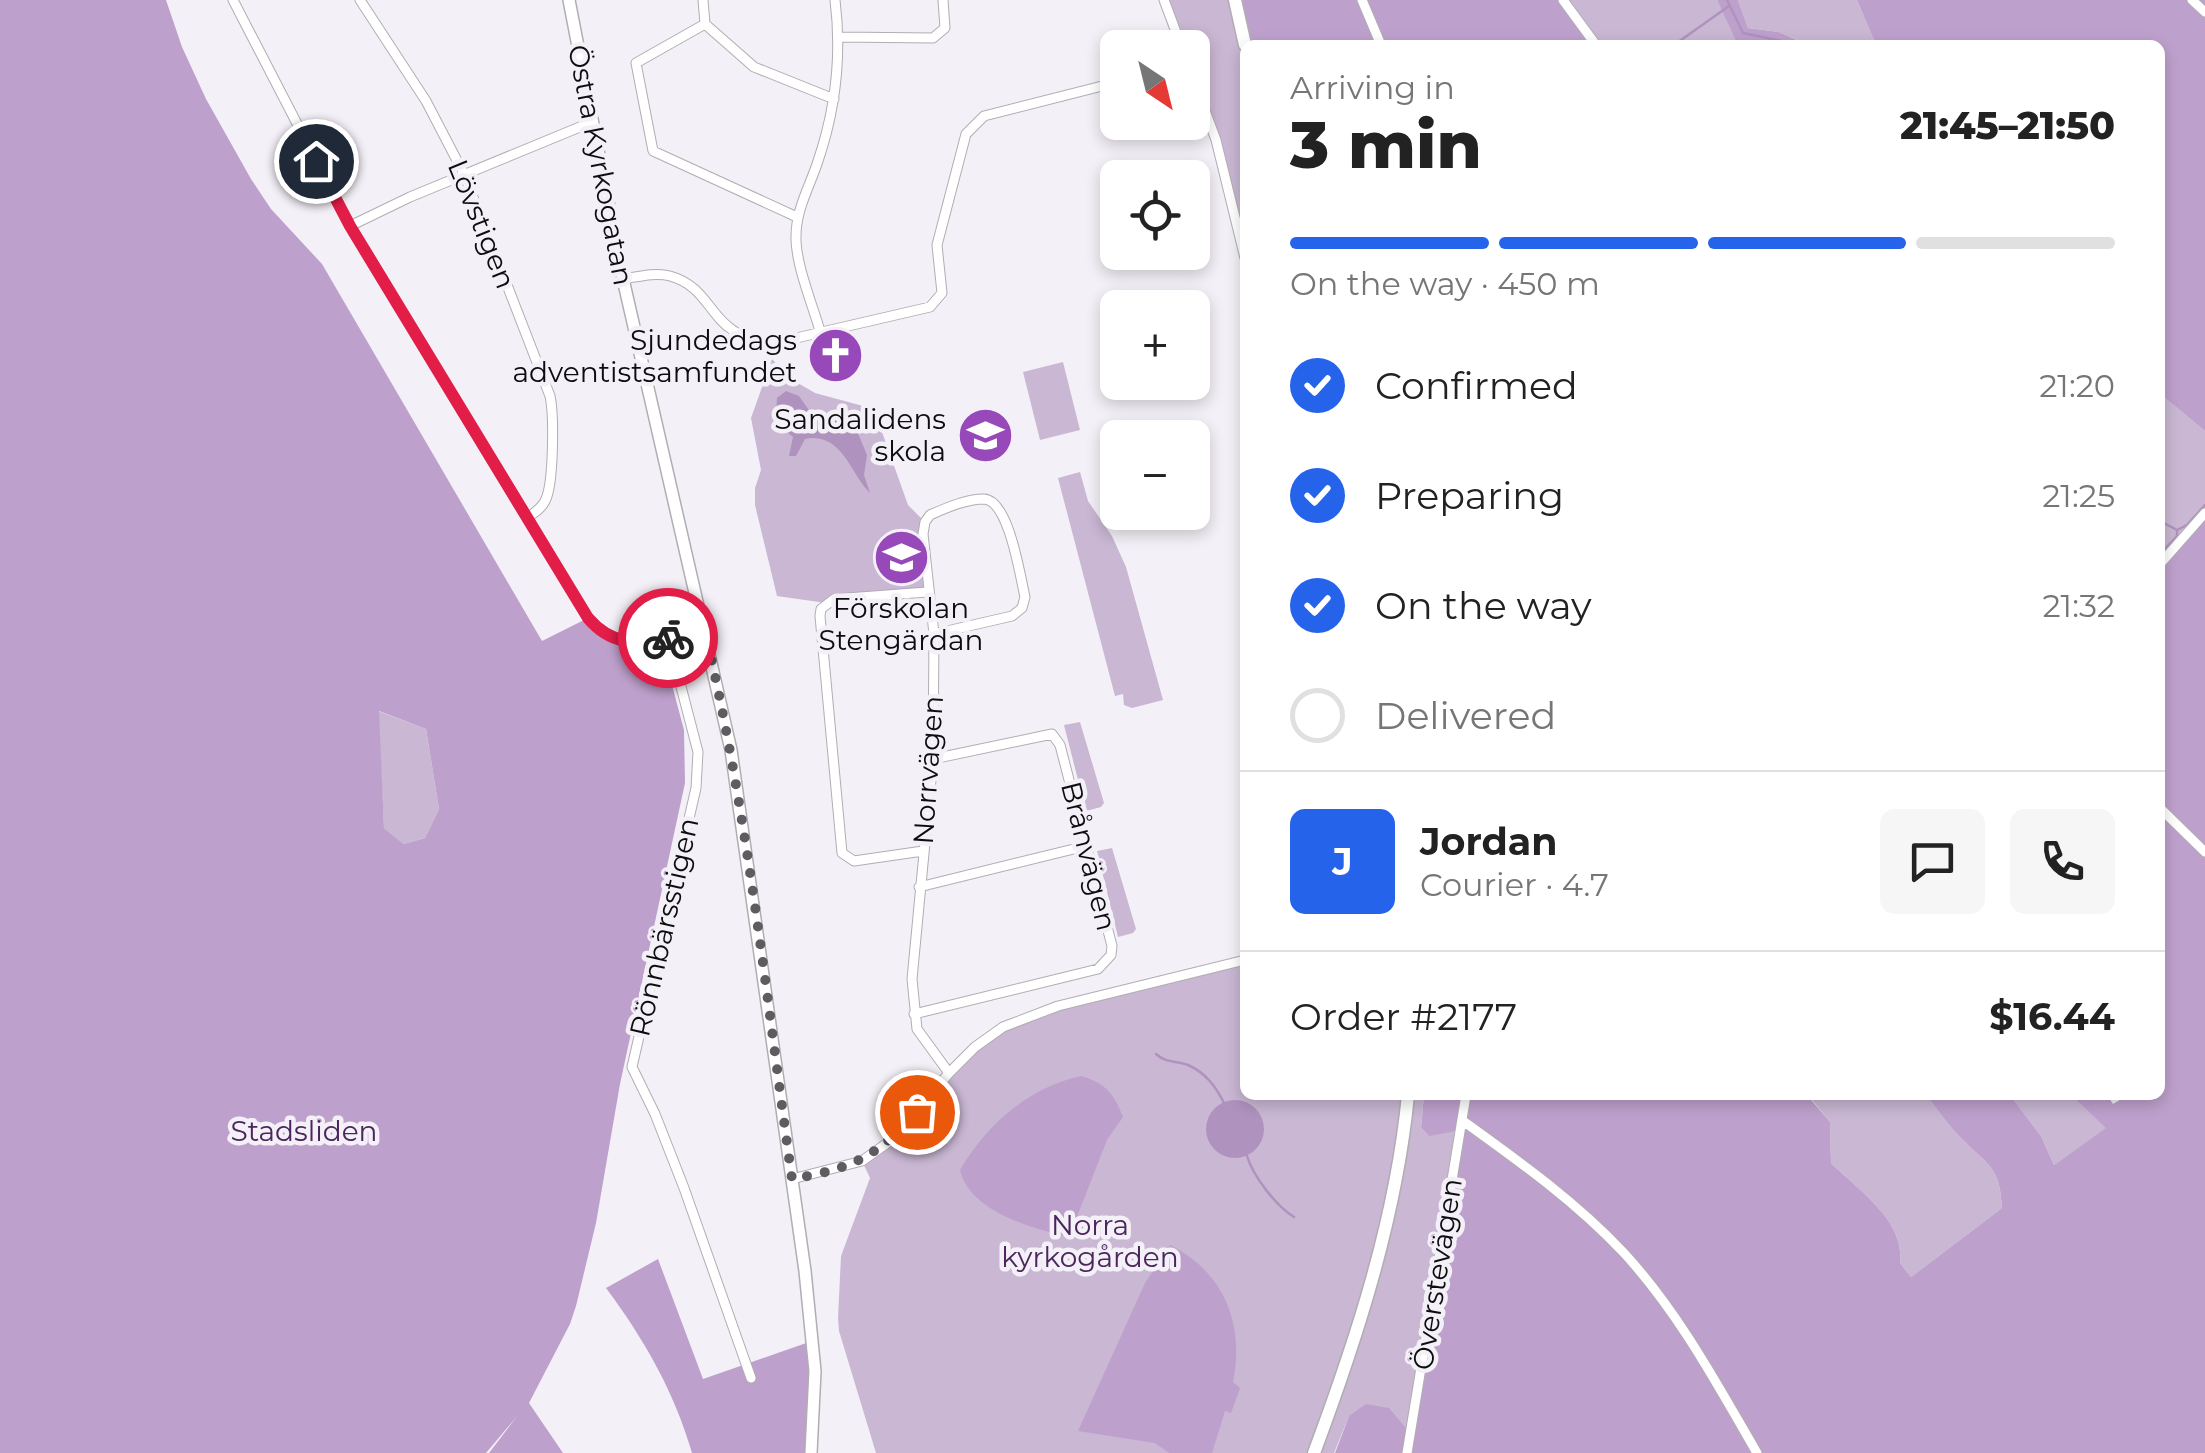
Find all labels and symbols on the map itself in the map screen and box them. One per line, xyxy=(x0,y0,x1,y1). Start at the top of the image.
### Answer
north arrow xyxy=(1100,30,1210,140)
street label: Östra Kyrkogatan xyxy=(561,42,641,288)
pin xyxy=(274,119,359,204)
street label: Lövstigen xyxy=(441,155,523,293)
place label: Sjundedags adventistsamfundet xyxy=(513,323,797,389)
church icon: Sjundedags adventistsamfundet xyxy=(806,326,866,386)
place label: Sandalidens skola xyxy=(774,402,946,468)
school or university icon: Sandalidens skola xyxy=(955,405,1015,465)
school or university icon: Förskolan Stengärdan xyxy=(871,527,931,587)
courier xyxy=(618,588,718,688)
place label: Förskolan Stengärdan xyxy=(819,591,983,657)
street label: Norrvägen xyxy=(906,694,950,846)
street label: Brånvägen xyxy=(1054,778,1124,934)
street label: Rönnbärsstigen xyxy=(622,814,706,1040)
pin xyxy=(875,1070,960,1155)
park label: Stadsliden xyxy=(230,1114,378,1148)
street label: Överstevägen xyxy=(1405,1176,1469,1372)
park label: Norra kyrkogården xyxy=(1001,1208,1179,1274)

